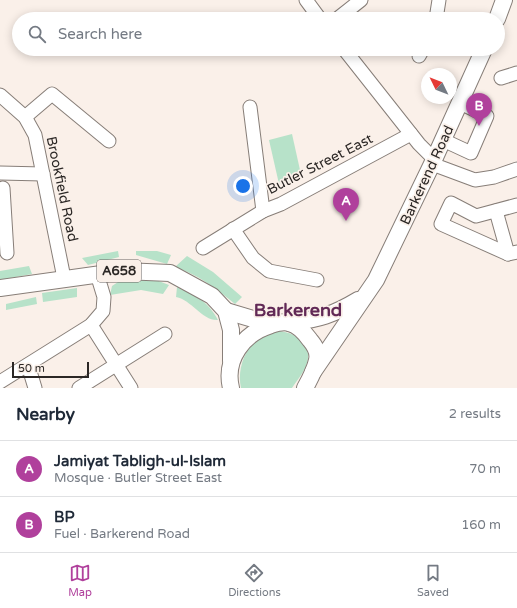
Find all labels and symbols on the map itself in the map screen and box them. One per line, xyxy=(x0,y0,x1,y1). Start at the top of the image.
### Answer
north arrow xyxy=(421,68,457,104)
pin: B xyxy=(466,93,492,126)
street label: Barkerend Road xyxy=(397,123,457,227)
street label: Butler Street East xyxy=(264,130,376,198)
street label: Brookfield Road xyxy=(43,135,81,243)
your location xyxy=(233,176,253,196)
pin: A xyxy=(333,188,359,221)
road number: A658 xyxy=(97,260,141,282)
district label: Barkerend xyxy=(254,299,342,321)
scale bar xyxy=(12,360,89,379)

